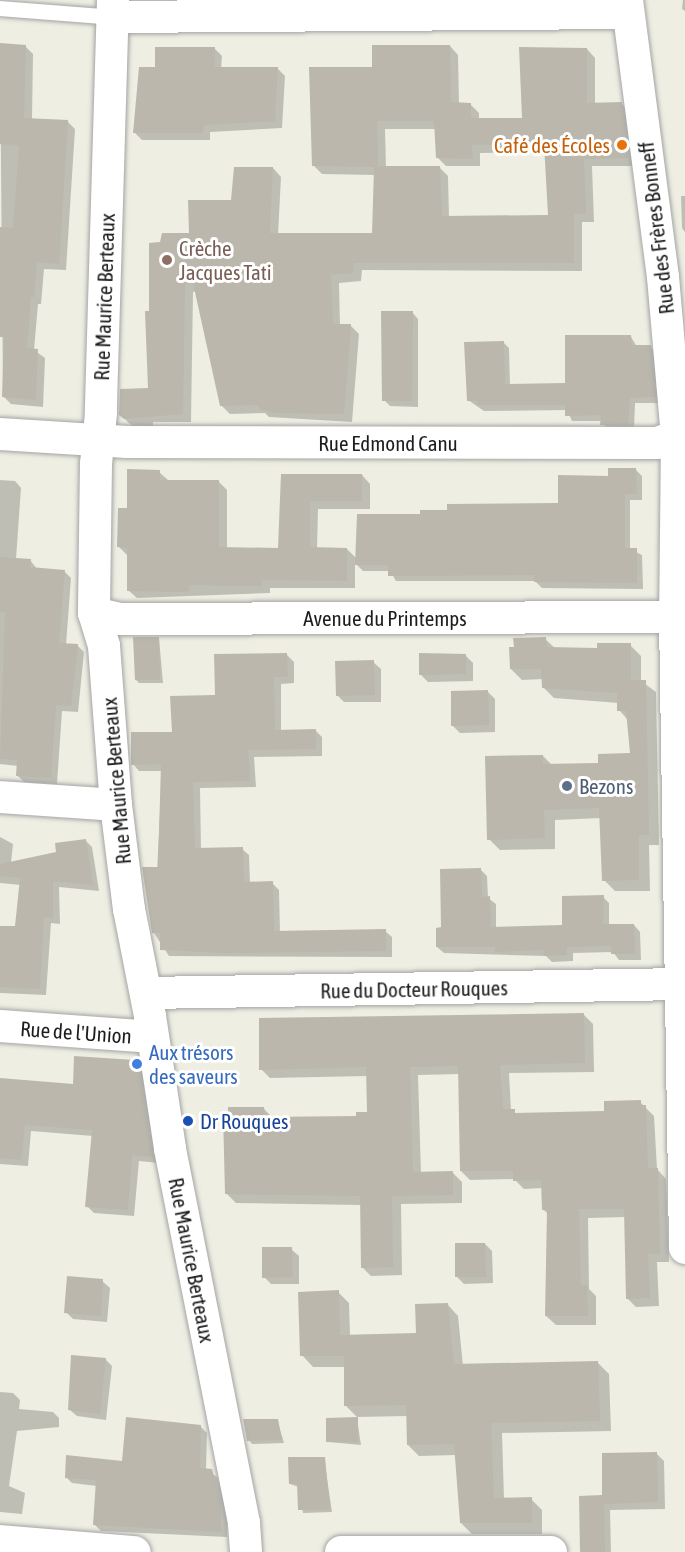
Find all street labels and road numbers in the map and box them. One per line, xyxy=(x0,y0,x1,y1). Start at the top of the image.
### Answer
street label: Rue des Frères Bonneff xyxy=(633,140,679,316)
street label: Rue Maurice Berteaux xyxy=(88,213,120,381)
street label: Rue Edmond Canu xyxy=(318,430,458,456)
street label: Avenue du Printemps xyxy=(303,605,467,631)
street label: Rue Maurice Berteaux xyxy=(96,696,136,866)
street label: Rue du Docteur Rouques xyxy=(320,975,508,1003)
street label: Rue de l'Union xyxy=(19,1016,133,1048)
street label: Rue Maurice Berteaux xyxy=(164,1175,220,1345)

